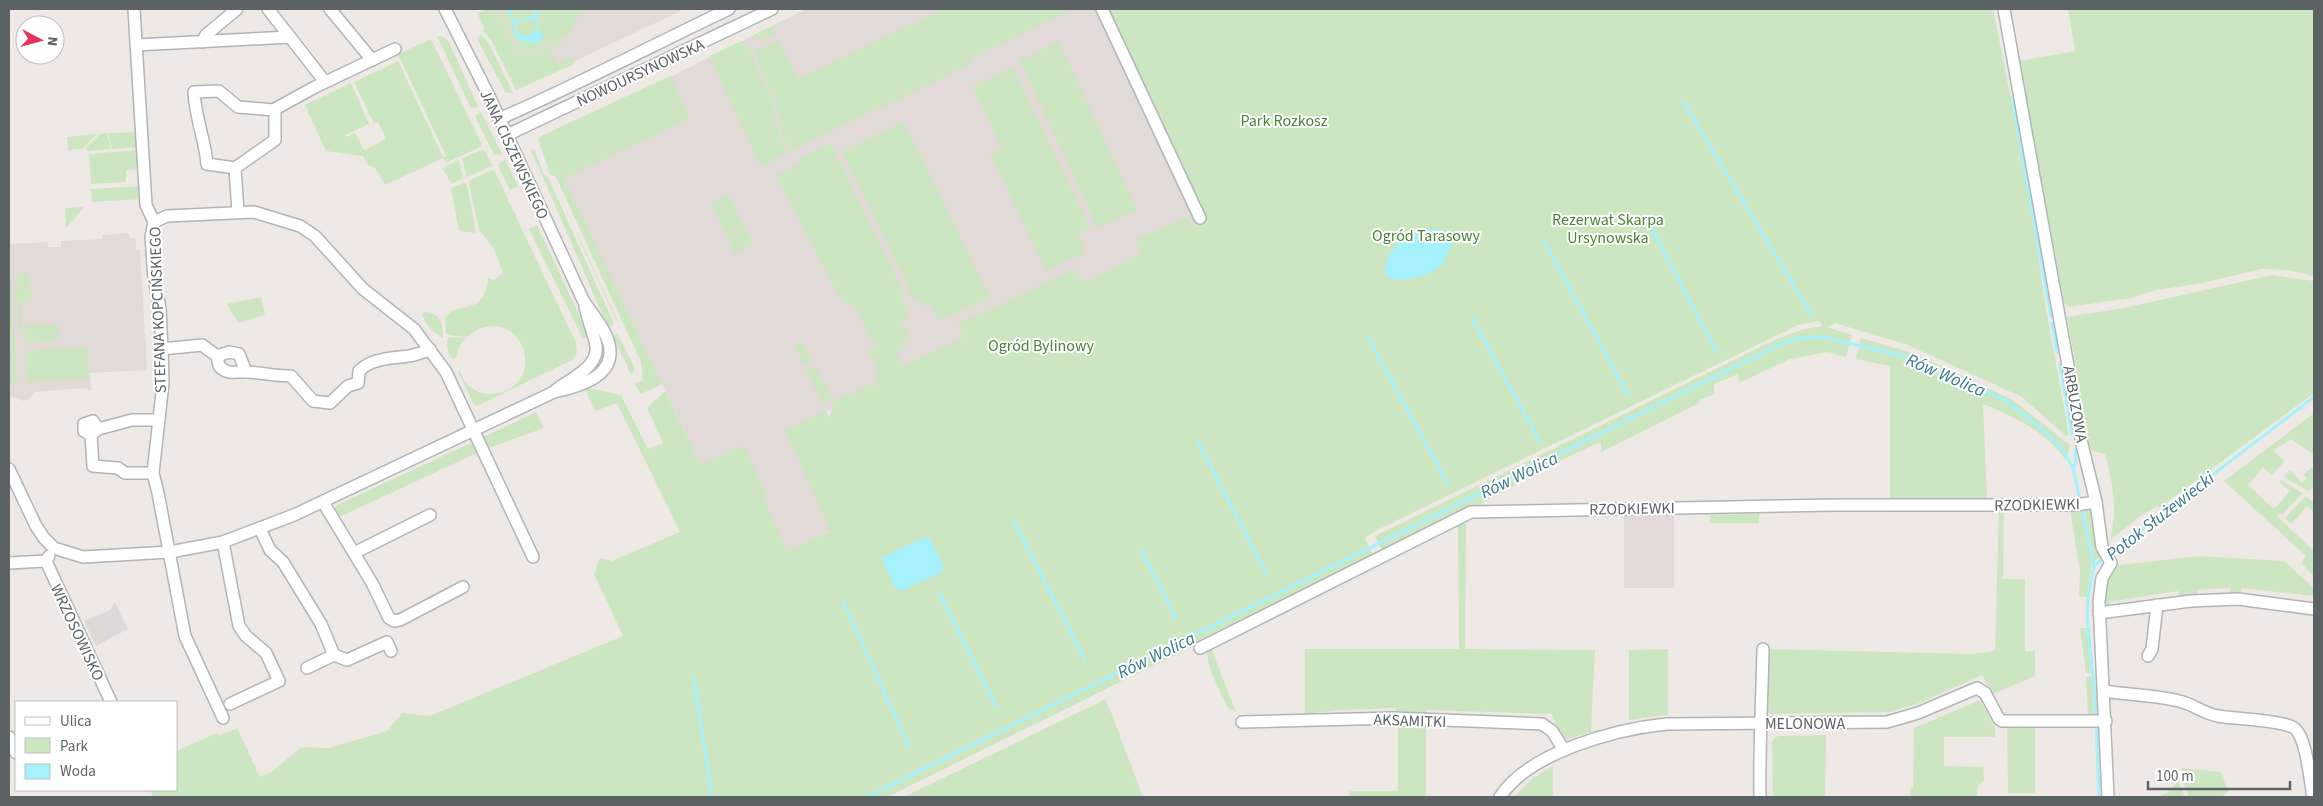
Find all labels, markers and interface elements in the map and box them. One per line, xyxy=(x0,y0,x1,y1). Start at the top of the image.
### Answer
north arrow xyxy=(15,15,65,65)
street label: NOWOURSYNOWSKA xyxy=(573,33,708,112)
text: N xyxy=(42,36,62,47)
street label: JANA CISZEWSKIEGO xyxy=(474,86,554,223)
park label: Park Rozkosz xyxy=(1240,110,1328,132)
park label: Rezerwat Skarpa Ursynowska xyxy=(1552,209,1664,249)
park label: Ogród Tarasowy xyxy=(1372,225,1480,247)
street label: STEFANA KOPCIŃSKIEGO xyxy=(144,226,172,394)
park label: Ogród Bylinowy xyxy=(988,335,1094,357)
water label: Rów Wolica xyxy=(1902,348,1990,404)
street label: ARBUZOWA xyxy=(2057,364,2093,445)
water label: Rów Wolica xyxy=(1476,446,1563,505)
water label: Potok Służewiecki xyxy=(2101,466,2220,567)
street label: RZODKIEWKI xyxy=(1994,493,2080,517)
street label: RZODKIEWKI xyxy=(1589,497,1675,521)
street label: WRZOSOWISKO xyxy=(45,580,109,684)
water label: Rów Wolica xyxy=(1113,626,1200,685)
legend xyxy=(15,701,178,791)
street label: AKSAMITKI xyxy=(1373,709,1447,733)
text: Ulica xyxy=(60,711,91,732)
street label: MELONOWA xyxy=(1765,713,1845,735)
text: Park xyxy=(60,736,89,757)
scale bar xyxy=(2148,758,2290,790)
text: Woda xyxy=(60,761,96,782)
text: 100 m xyxy=(2156,766,2194,787)

